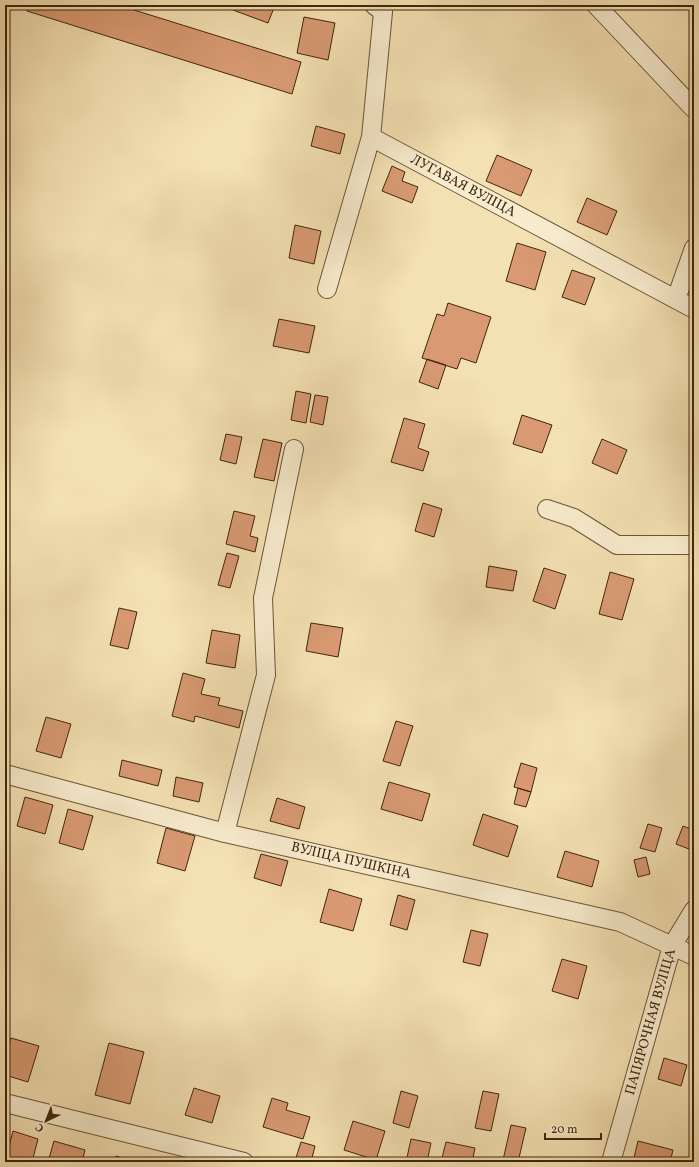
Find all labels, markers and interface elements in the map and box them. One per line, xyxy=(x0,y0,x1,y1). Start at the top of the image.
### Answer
street label: ЛУГАВАЯ ВУЛІЦА xyxy=(407,150,519,222)
street label: ВУЛІЦА ПУШКІНА xyxy=(289,838,413,884)
street label: ПАПЯРОЧНАЯ ВУЛІЦА xyxy=(621,947,681,1097)
north arrow xyxy=(26,1101,66,1141)
scale bar xyxy=(545,1115,601,1141)
text: С xyxy=(32,1119,48,1135)
text: 20 m xyxy=(551,1122,578,1138)

